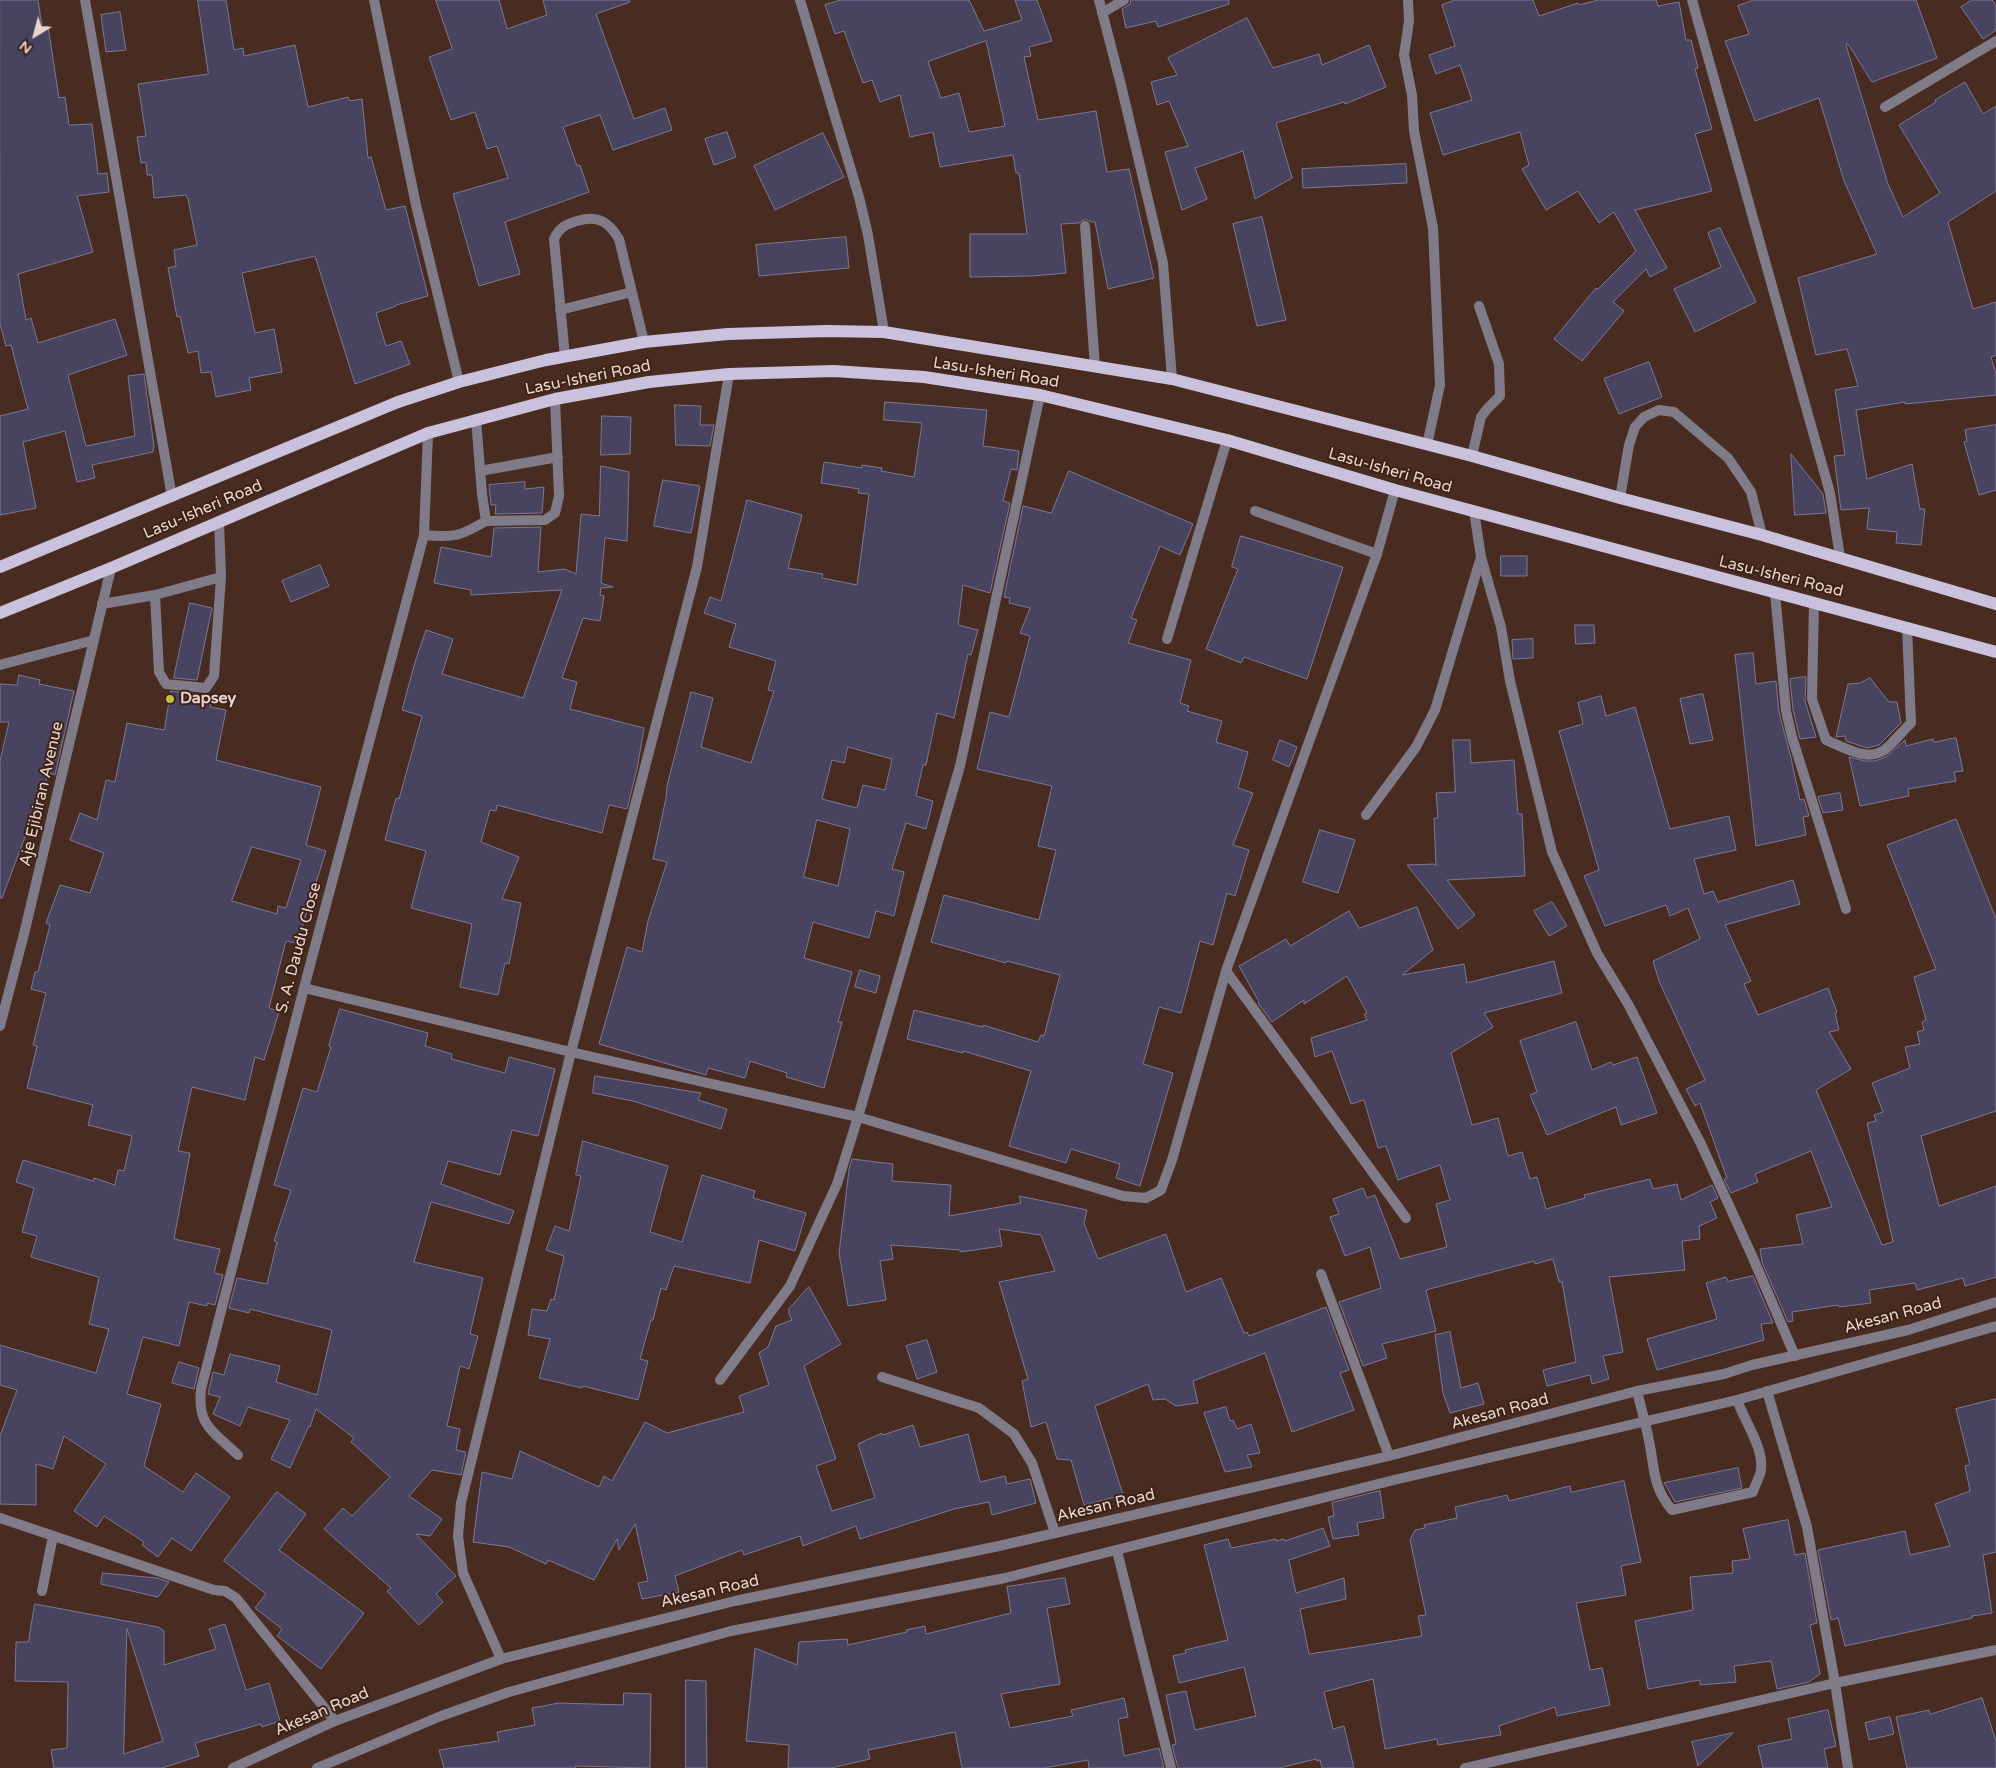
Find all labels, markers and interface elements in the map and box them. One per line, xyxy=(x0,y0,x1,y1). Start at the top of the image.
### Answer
north arrow xyxy=(10,10,60,60)
text: N xyxy=(16,37,35,58)
street label: Lasu-Isheri Road xyxy=(932,354,1060,392)
street label: Lasu-Isheri Road xyxy=(524,356,652,400)
street label: Lasu-Isheri Road xyxy=(1326,444,1454,498)
street label: Lasu-Isheri Road xyxy=(141,476,265,544)
street label: Lasu-Isheri Road xyxy=(1717,552,1845,602)
place label: Dapsey xyxy=(180,689,236,709)
marker: Dapsey xyxy=(164,693,176,705)
street label: Aje Ejibiran Avenue xyxy=(16,720,68,868)
street label: S. A. Daudu Close xyxy=(272,881,326,1015)
street label: Akesan Road xyxy=(1842,1294,1944,1338)
street label: Akesan Road xyxy=(1449,1390,1551,1434)
street label: Akesan Road xyxy=(1055,1485,1157,1527)
street label: Akesan Road xyxy=(659,1571,761,1613)
street label: Akesan Road xyxy=(272,1684,372,1740)

